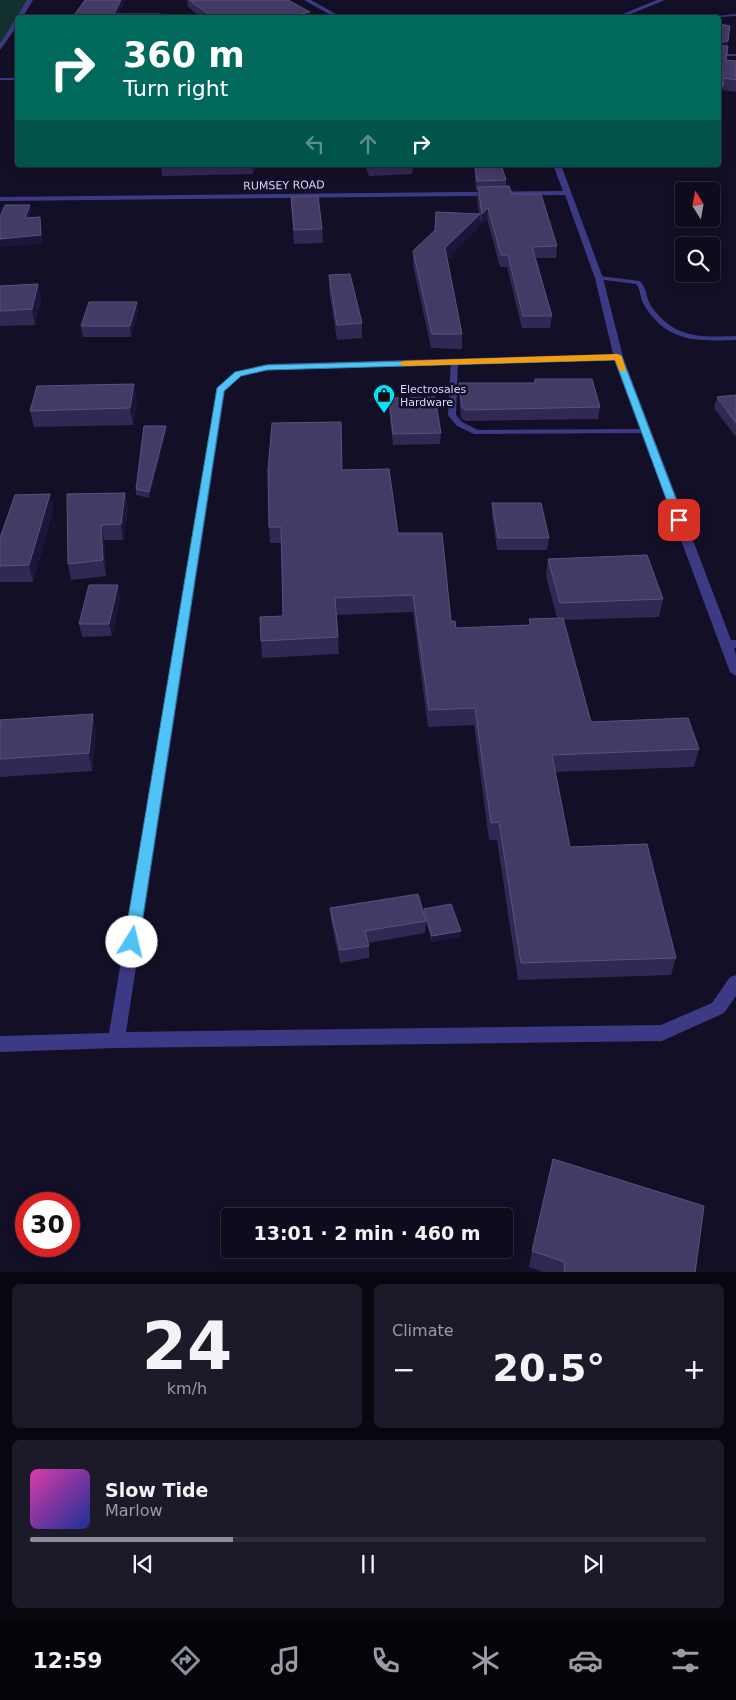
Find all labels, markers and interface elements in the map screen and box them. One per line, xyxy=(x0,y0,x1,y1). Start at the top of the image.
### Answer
icon: right xyxy=(40,35,105,100)
text: 360 m xyxy=(123,35,245,75)
text: Turn right xyxy=(123,76,228,101)
icon: left xyxy=(301,130,329,158)
icon: ahead xyxy=(354,130,382,158)
icon: right xyxy=(407,130,435,158)
street label: RUMSEY ROAD xyxy=(243,178,325,193)
north arrow xyxy=(675,182,720,228)
map controls xyxy=(675,182,720,282)
button: search xyxy=(675,237,720,282)
shop icon: Electrosales Hardware xyxy=(372,383,396,414)
place label: Electrosales Hardware xyxy=(400,383,466,409)
pin xyxy=(658,499,700,541)
icon: arrive xyxy=(665,506,693,534)
position arrow xyxy=(105,915,157,967)
speed limit sign: 30 xyxy=(15,1192,80,1257)
text: 13:01 · 2 min · 460 m xyxy=(253,1222,481,1244)
text: 24 xyxy=(142,1309,232,1384)
text: Climate xyxy=(392,1321,454,1340)
text: 20.5° xyxy=(493,1346,605,1390)
text: − xyxy=(392,1353,415,1386)
text: + xyxy=(683,1353,706,1386)
text: km/h xyxy=(167,1379,207,1398)
text: Slow Tide xyxy=(105,1479,208,1501)
text: Marlow xyxy=(105,1501,163,1520)
icon: previous xyxy=(129,1550,157,1578)
icon: pause xyxy=(354,1550,382,1578)
icon: next xyxy=(579,1550,607,1578)
icon: directions xyxy=(168,1643,203,1678)
icon: music xyxy=(268,1643,303,1678)
icon: phone xyxy=(368,1643,403,1678)
icon: climate xyxy=(468,1643,503,1678)
icon: car xyxy=(568,1643,603,1678)
icon: filters xyxy=(668,1643,703,1678)
text: 12:59 xyxy=(33,1648,103,1673)

